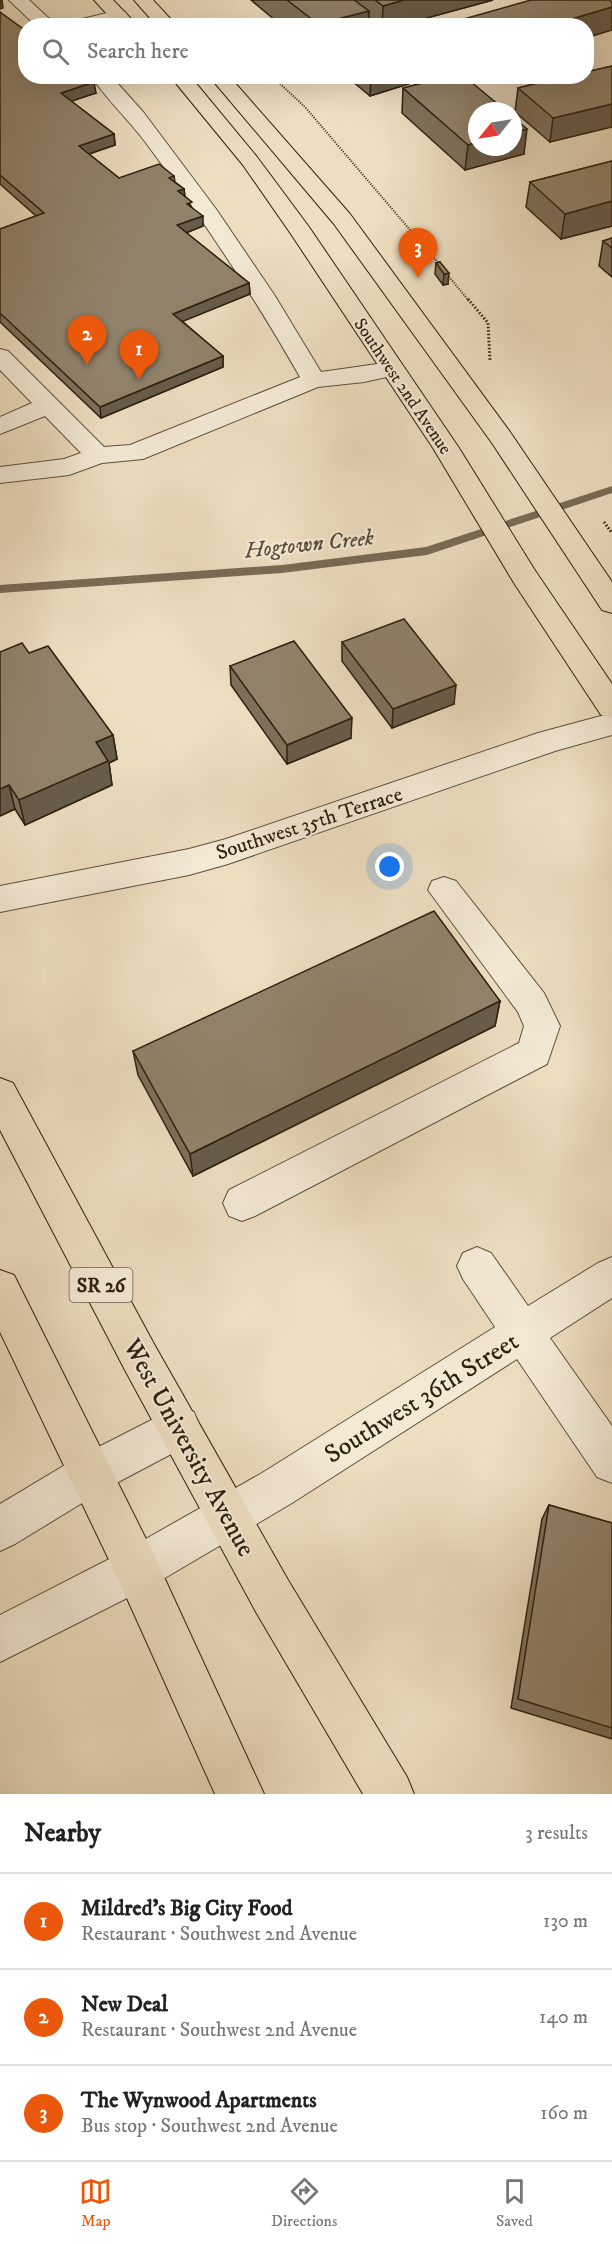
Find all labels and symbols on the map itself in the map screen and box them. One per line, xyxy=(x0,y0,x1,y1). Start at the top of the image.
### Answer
north arrow xyxy=(468,102,522,156)
pin: 3 xyxy=(398,228,438,278)
street label: Southwest 2nd Avenue xyxy=(348,314,456,459)
pin: 2 xyxy=(68,316,106,365)
pin: 1 xyxy=(120,330,158,380)
water label: Hogtown Creek xyxy=(242,524,376,565)
street label: Southwest 35th Terrace xyxy=(213,781,406,866)
your location xyxy=(375,852,404,881)
road number: SR 26 xyxy=(70,1268,132,1302)
street label: Southwest 36th Street xyxy=(319,1325,525,1471)
street label: West University Avenue xyxy=(115,1332,262,1562)

